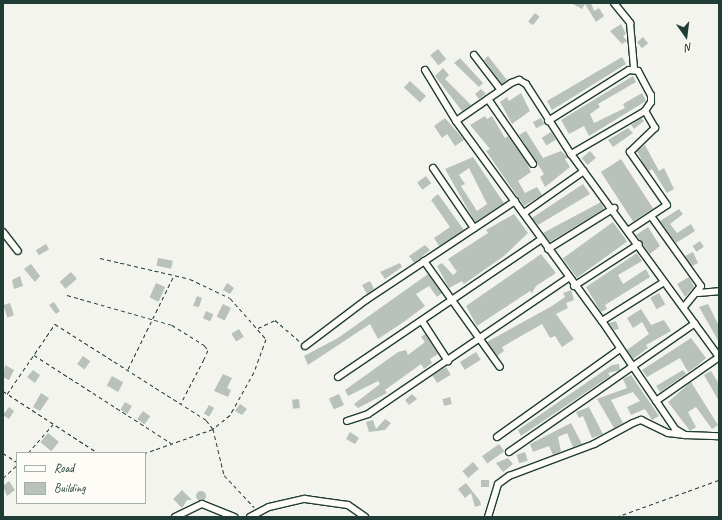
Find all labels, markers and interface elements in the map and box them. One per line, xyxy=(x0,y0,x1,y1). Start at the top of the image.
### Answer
north arrow xyxy=(666,16,706,56)
text: N xyxy=(684,40,694,55)
legend xyxy=(16,452,146,504)
text: Road xyxy=(54,460,74,476)
text: Building xyxy=(54,480,86,496)

